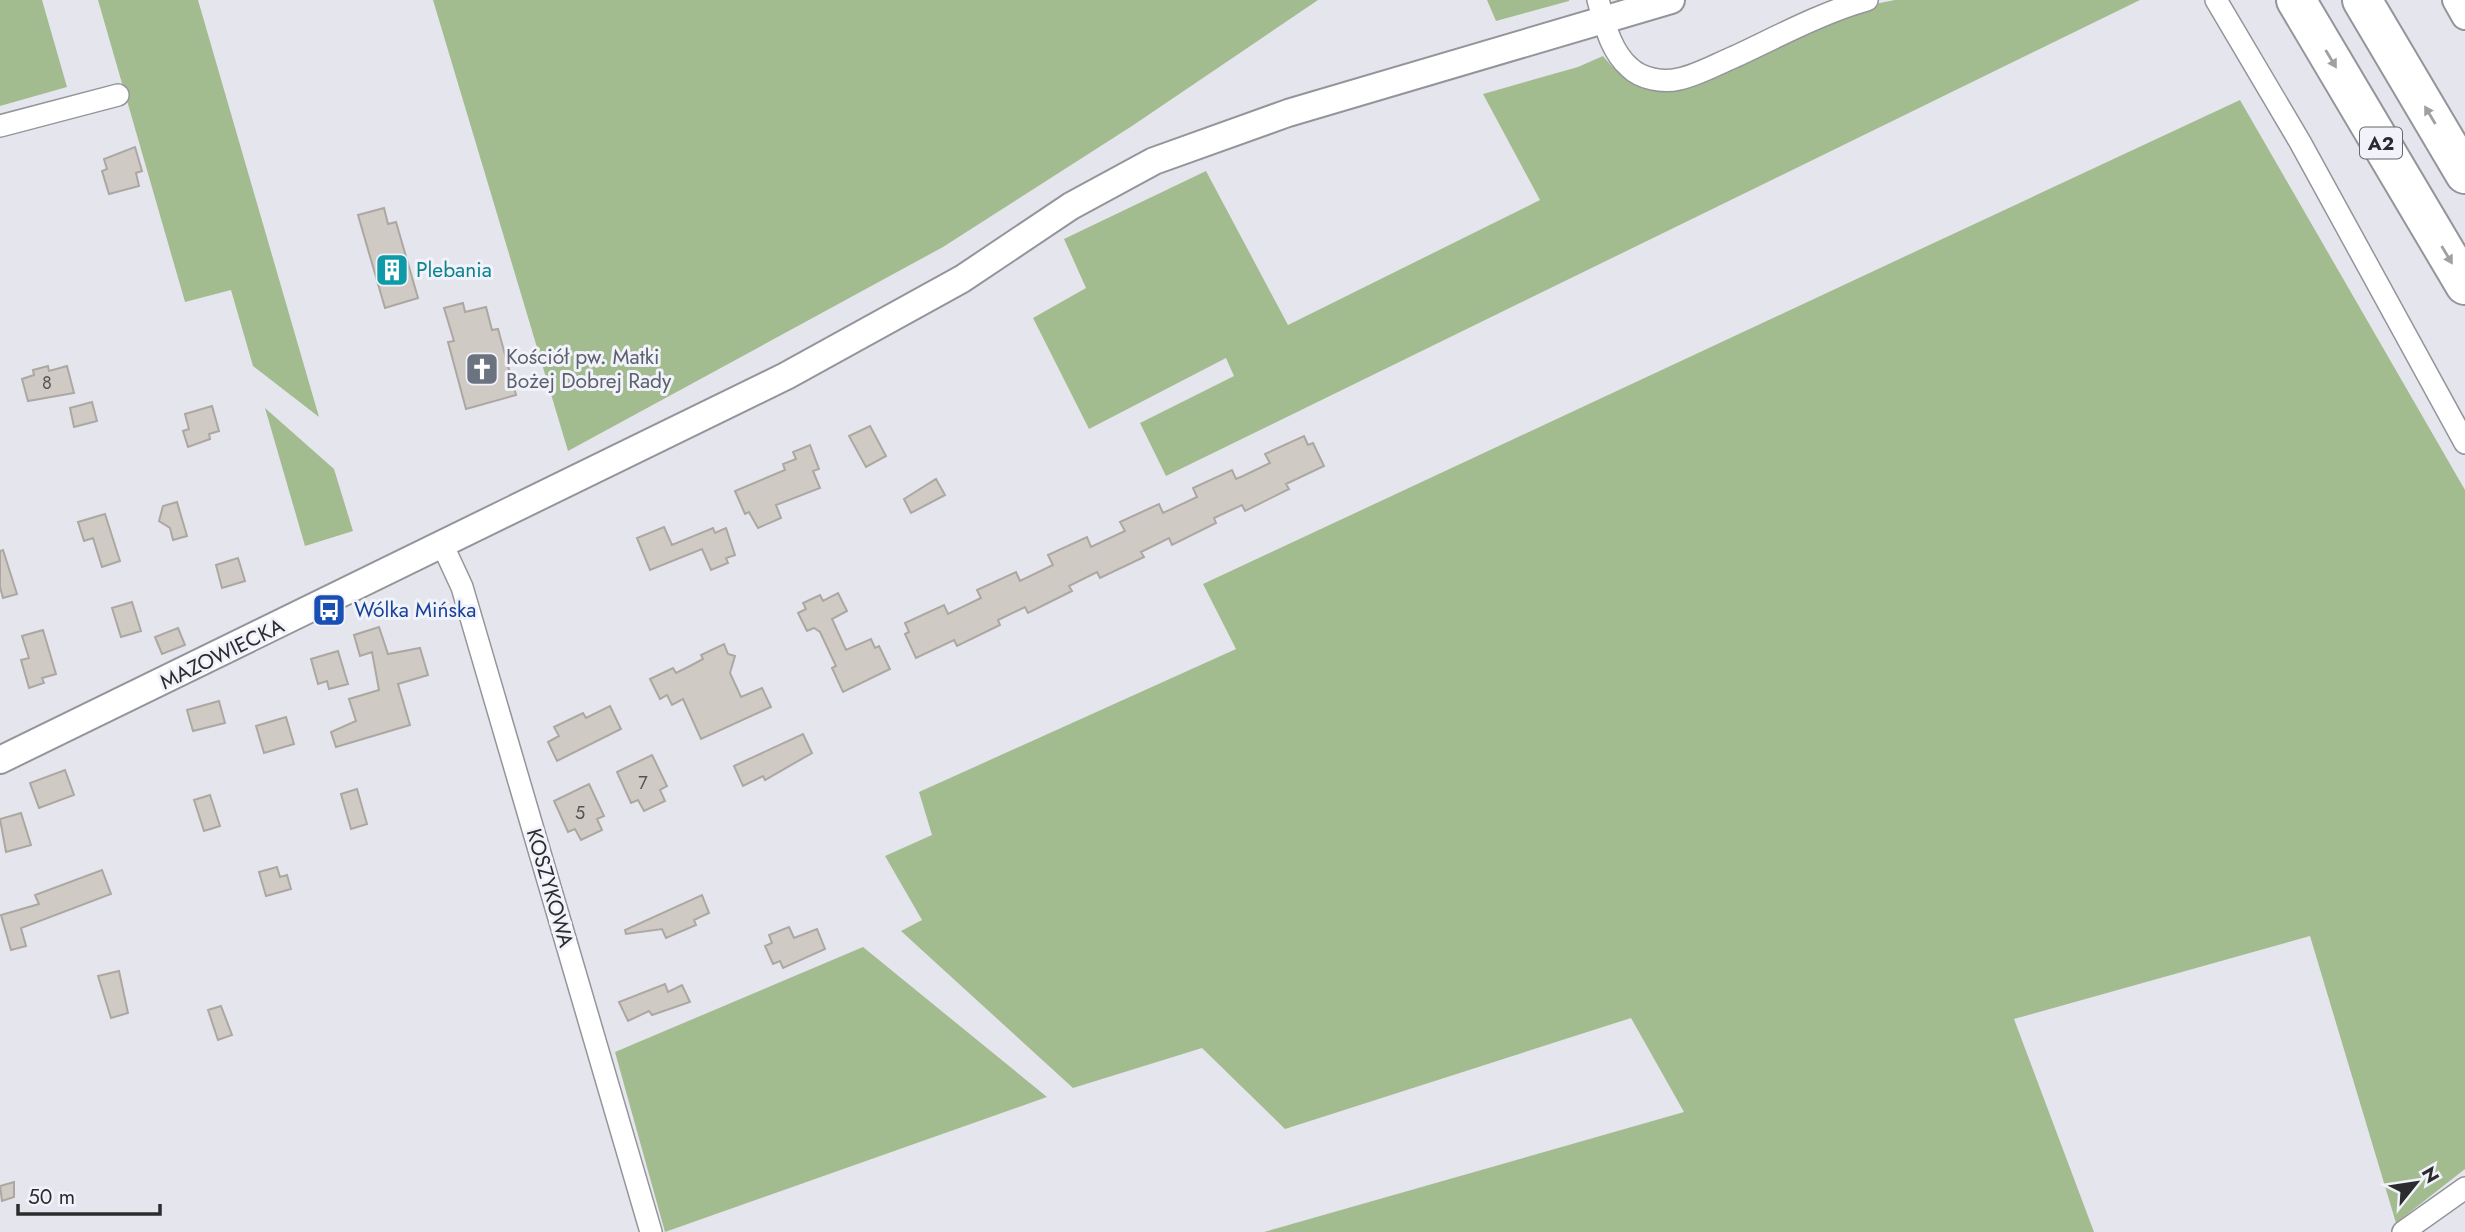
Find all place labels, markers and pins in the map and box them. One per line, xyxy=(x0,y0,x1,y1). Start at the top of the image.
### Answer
building icon: Plebania xyxy=(373,251,411,289)
place label: Plebania xyxy=(416,255,492,285)
place label: Kościół pw. Matki Bożej Dobrej Rady xyxy=(506,342,672,396)
church icon: Kościół pw. Matki Bożej Dobrej Rady xyxy=(463,350,501,388)
bus stop icon: Wólka Mińska xyxy=(310,591,348,629)
place label: Wólka Mińska xyxy=(354,595,476,625)

